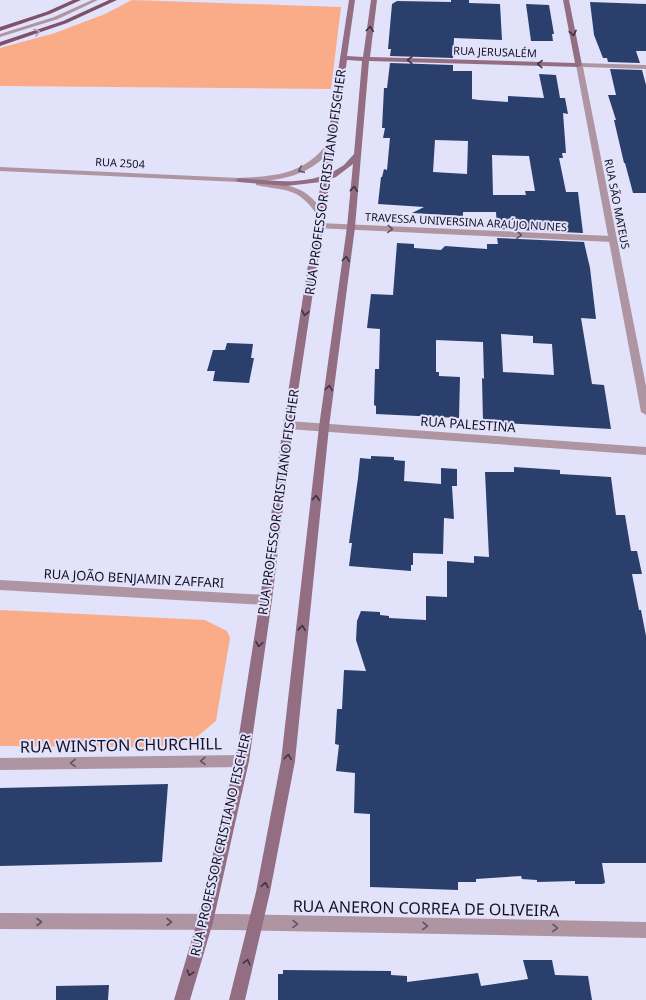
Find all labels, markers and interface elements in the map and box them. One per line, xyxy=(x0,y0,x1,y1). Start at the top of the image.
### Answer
one-way arrow xyxy=(365,26,374,32)
one-way arrow xyxy=(33,28,40,37)
one-way arrow xyxy=(568,29,576,36)
street label: RUA JERUSALÉM xyxy=(453,43,537,60)
one-way arrow xyxy=(407,56,413,64)
one-way arrow xyxy=(537,60,543,68)
street label: RUA PROFESSOR CRISTIANO FISCHER xyxy=(300,68,350,296)
street label: RUA 2504 xyxy=(95,154,146,171)
street label: RUA SÃO MATEUS xyxy=(601,158,634,250)
one-way arrow xyxy=(297,165,305,173)
one-way arrow xyxy=(350,186,359,192)
street label: TRAVESSA UNIVERSINA ARAÚJO NUNES xyxy=(365,209,567,234)
one-way arrow xyxy=(387,225,393,234)
one-way arrow xyxy=(516,231,522,239)
one-way arrow xyxy=(341,256,350,262)
one-way arrow xyxy=(301,310,310,316)
one-way arrow xyxy=(324,385,333,391)
street label: RUA PROFESSOR CRISTIANO FISCHER xyxy=(253,388,303,616)
street label: RUA PALESTINA xyxy=(420,412,517,436)
one-way arrow xyxy=(312,495,321,501)
street label: RUA JOÃO BENJAMIN ZAFFARI xyxy=(43,564,225,592)
one-way arrow xyxy=(298,625,307,631)
one-way arrow xyxy=(255,641,264,647)
street label: RUA WINSTON CHURCHILL xyxy=(20,732,222,758)
street label: RUA PROFESSOR CRISTIANO FISCHER xyxy=(186,732,254,958)
one-way arrow xyxy=(283,754,292,760)
one-way arrow xyxy=(200,757,206,765)
one-way arrow xyxy=(70,759,76,767)
one-way arrow xyxy=(260,882,268,888)
street label: RUA ANERON CORREA DE OLIVEIRA xyxy=(293,895,560,921)
one-way arrow xyxy=(36,918,42,926)
one-way arrow xyxy=(166,918,172,926)
one-way arrow xyxy=(292,919,298,928)
one-way arrow xyxy=(422,922,428,930)
one-way arrow xyxy=(552,924,558,932)
one-way arrow xyxy=(242,959,250,965)
one-way arrow xyxy=(186,970,195,977)

